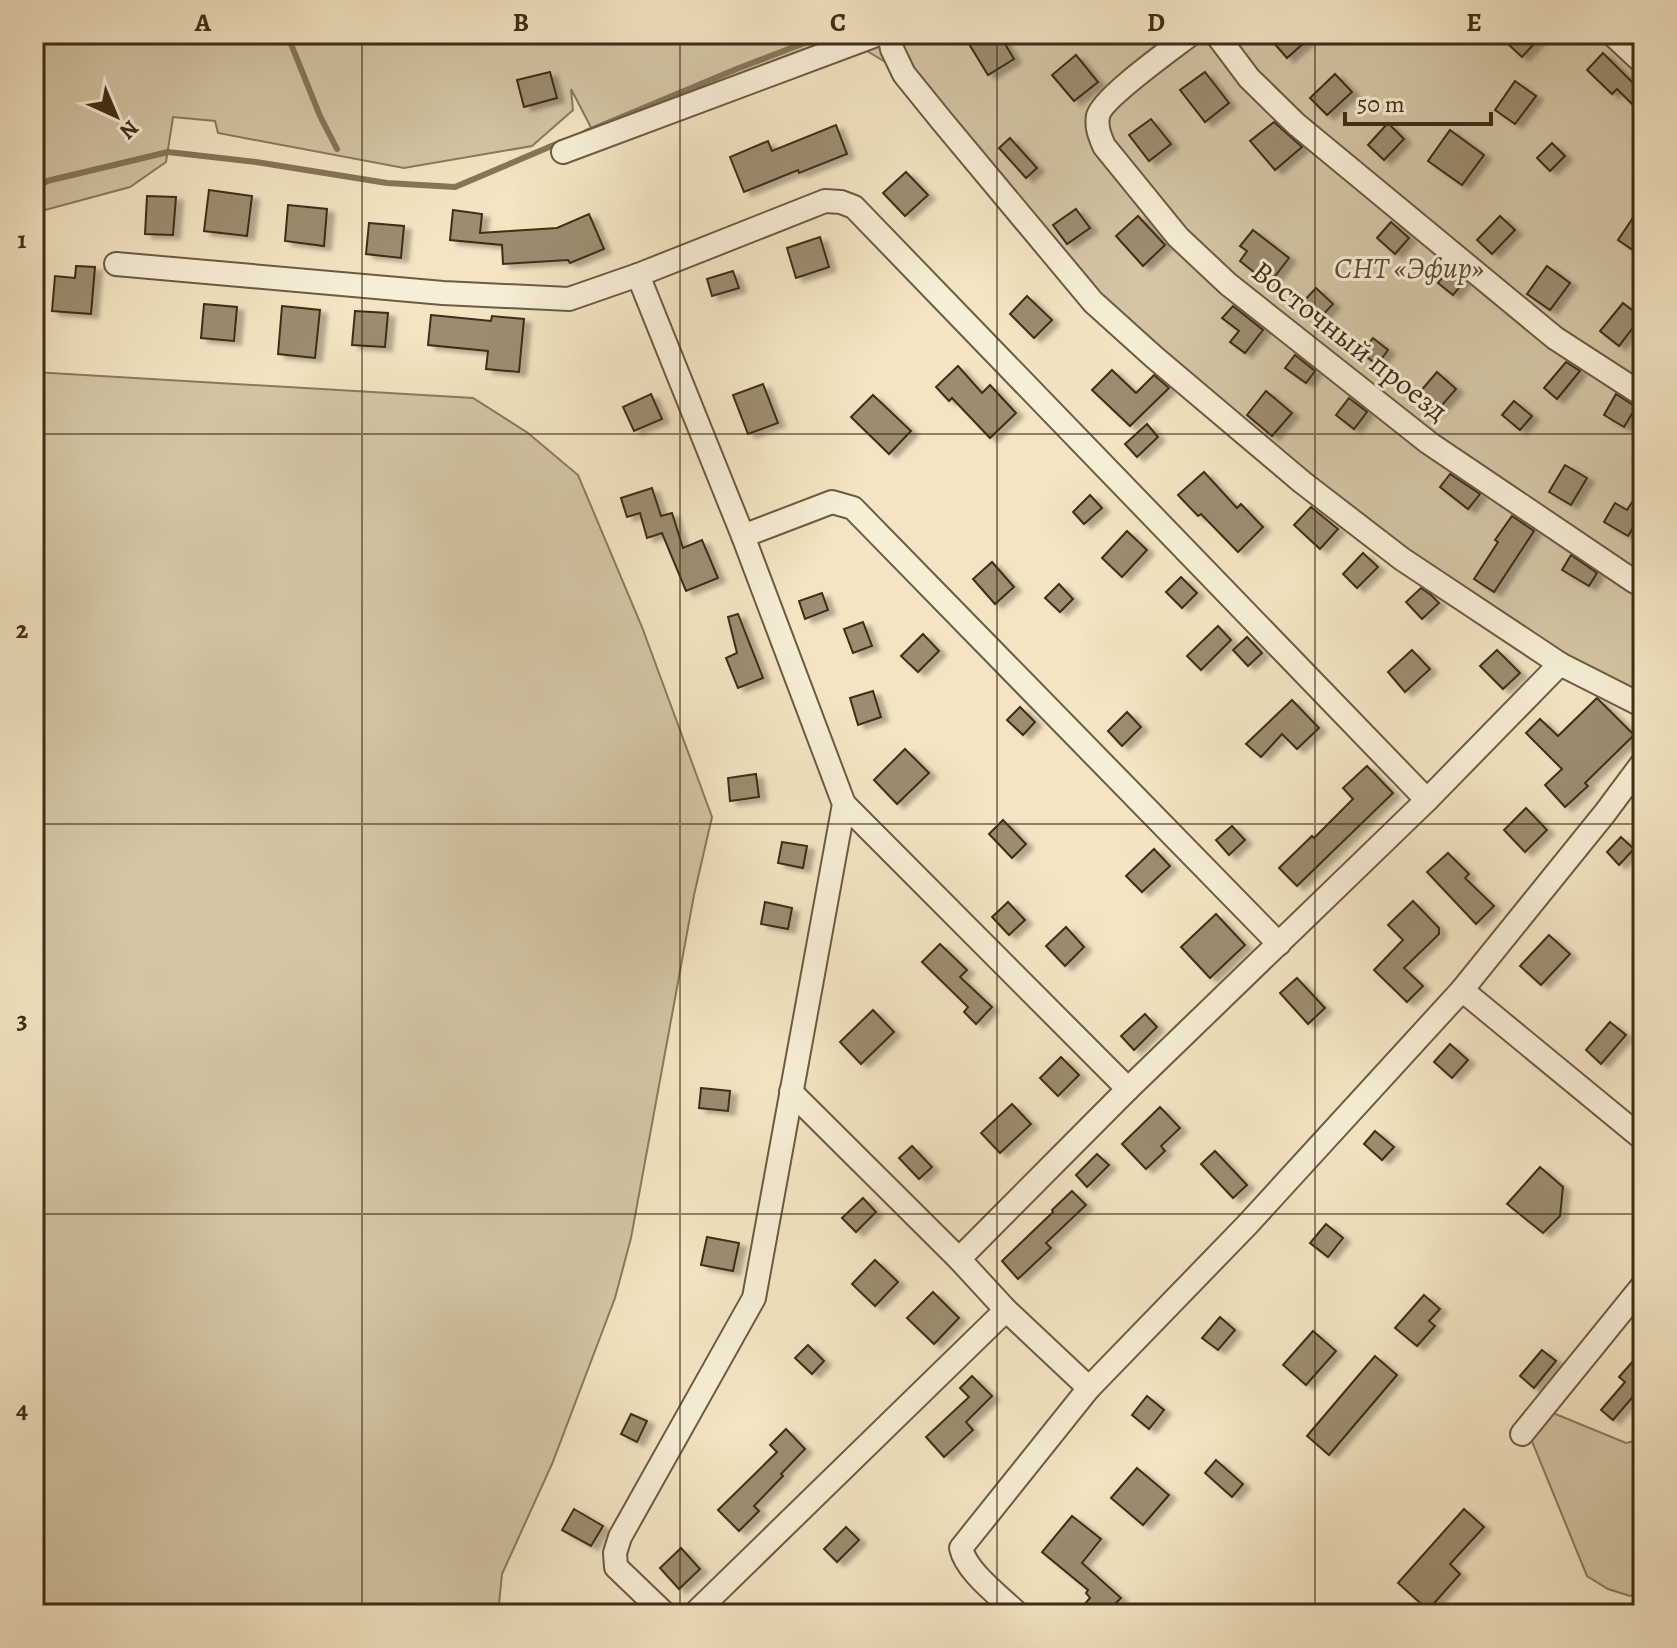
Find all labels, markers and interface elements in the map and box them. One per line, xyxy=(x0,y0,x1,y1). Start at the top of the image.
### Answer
text: A xyxy=(194,5,212,40)
text: B xyxy=(513,5,529,40)
text: C xyxy=(830,5,846,40)
text: D xyxy=(1147,5,1165,40)
text: E xyxy=(1466,5,1482,40)
north arrow xyxy=(76,76,156,156)
scale bar xyxy=(1345,76,1491,126)
text: 50 m xyxy=(1357,88,1405,120)
text: N xyxy=(113,113,145,146)
text: 1 xyxy=(17,222,27,257)
park label: СНТ «Эфир» xyxy=(1334,248,1484,288)
street label: Восточный проезд xyxy=(1244,252,1456,430)
text: 2 xyxy=(16,612,29,647)
text: 3 xyxy=(16,1002,28,1037)
text: 4 xyxy=(16,1392,28,1427)

